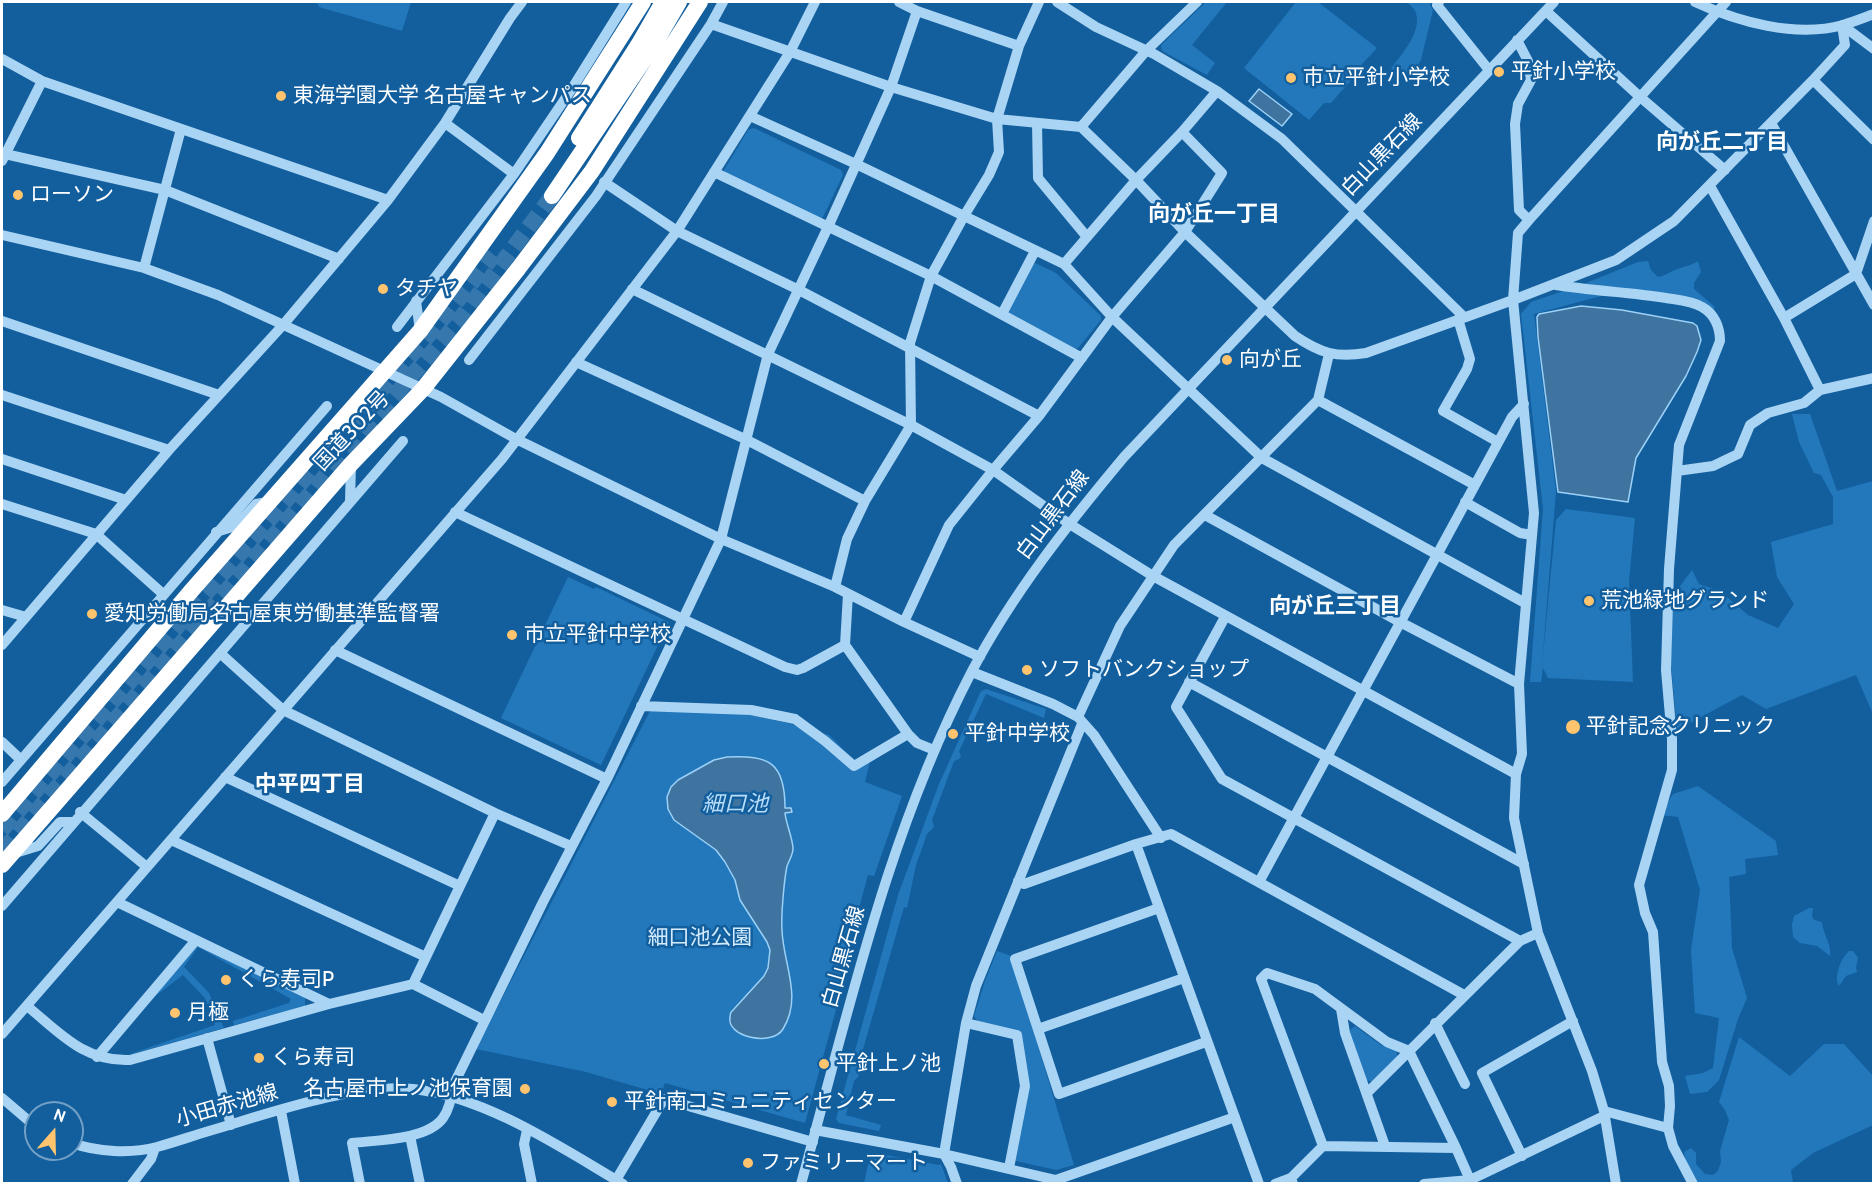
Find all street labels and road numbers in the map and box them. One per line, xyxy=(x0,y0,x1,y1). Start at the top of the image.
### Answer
street label: 白山黒石線 xyxy=(1336,108,1428,202)
street label: 国道302号 xyxy=(309,386,395,476)
street label: 白山黒石線 xyxy=(1011,465,1095,565)
street label: 白山黒石線 xyxy=(817,903,871,1011)
street label: 小田赤池線 xyxy=(173,1079,281,1133)

